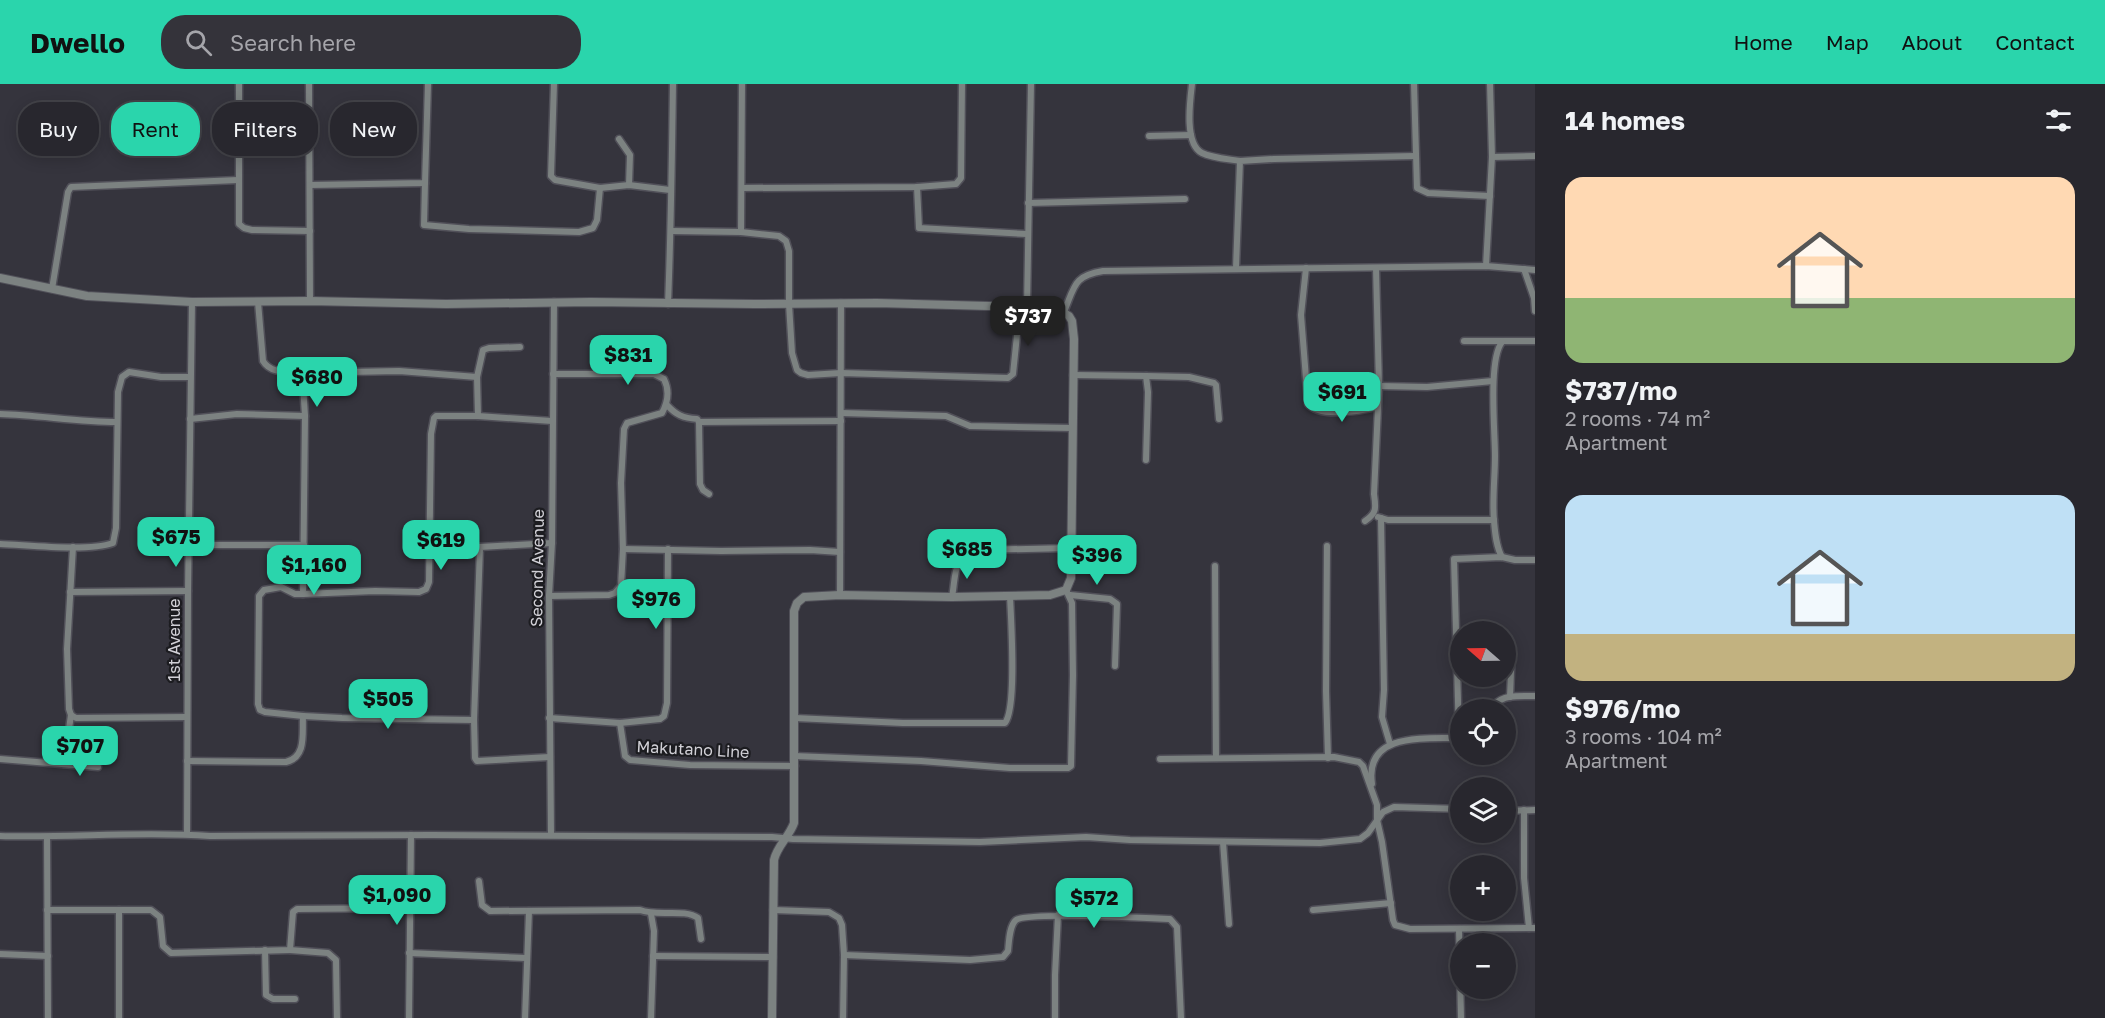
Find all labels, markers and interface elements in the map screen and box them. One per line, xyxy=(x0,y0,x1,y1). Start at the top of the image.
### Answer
search box xyxy=(161,15,581,69)
text: Dwello xyxy=(30,26,125,59)
icon: search xyxy=(182,26,215,59)
text: Search here xyxy=(230,29,356,56)
text: Home xyxy=(1733,29,1793,55)
text: Map xyxy=(1826,29,1869,55)
text: About xyxy=(1902,29,1962,55)
text: Contact xyxy=(1995,29,2075,55)
chip: Buy xyxy=(18,102,99,156)
chip: Rent xyxy=(111,102,200,156)
chip: Filters xyxy=(212,102,318,156)
chip: New xyxy=(330,102,417,156)
icon: filters xyxy=(2042,104,2075,137)
text: 14 homes xyxy=(1565,105,1685,136)
icon: home xyxy=(1766,216,1874,324)
pin: $737 xyxy=(992,296,1064,347)
text: $737 xyxy=(1004,303,1052,327)
pin: $831 xyxy=(592,335,664,386)
text: $831 xyxy=(604,342,652,366)
pin: $680 xyxy=(281,357,353,408)
text: $680 xyxy=(291,364,343,388)
pin: $691 xyxy=(1306,372,1378,423)
text: $737/mo xyxy=(1565,375,1677,406)
text: $691 xyxy=(1317,379,1367,403)
text: 2 rooms · 74 m² xyxy=(1565,406,1710,430)
text: Apartment xyxy=(1565,430,1668,454)
street label: Second Avenue xyxy=(526,509,548,627)
pin: $675 xyxy=(140,517,212,568)
pin: $619 xyxy=(405,520,477,571)
text: $675 xyxy=(151,524,201,548)
text: $619 xyxy=(416,527,466,551)
pin: $685 xyxy=(931,529,1003,580)
icon: home xyxy=(1766,534,1874,642)
pin: $396 xyxy=(1061,535,1133,586)
text: $685 xyxy=(941,536,993,560)
text: $396 xyxy=(1072,542,1123,566)
pin: $1,160 xyxy=(265,545,363,596)
text: $1,160 xyxy=(281,552,347,576)
pin: $976 xyxy=(620,579,692,630)
text: $976 xyxy=(631,586,681,610)
street label: 1st Avenue xyxy=(164,598,184,682)
north arrow xyxy=(1450,621,1516,687)
map controls xyxy=(1450,621,1516,999)
pin: $505 xyxy=(352,679,424,730)
text: $505 xyxy=(363,686,413,710)
text: $976/mo xyxy=(1565,693,1680,724)
button: locate xyxy=(1450,699,1516,765)
text: 3 rooms · 104 m² xyxy=(1565,724,1722,748)
pin: $707 xyxy=(44,726,116,777)
text: $707 xyxy=(56,733,104,757)
street label: Makutano Line xyxy=(636,736,750,762)
text: Apartment xyxy=(1565,748,1668,772)
button: layers xyxy=(1450,777,1516,843)
button: + xyxy=(1450,855,1516,921)
pin: $1,090 xyxy=(348,875,446,926)
pin: $572 xyxy=(1058,878,1130,929)
text: $1,090 xyxy=(363,882,431,906)
text: $572 xyxy=(1070,885,1118,909)
button: − xyxy=(1450,933,1516,999)

